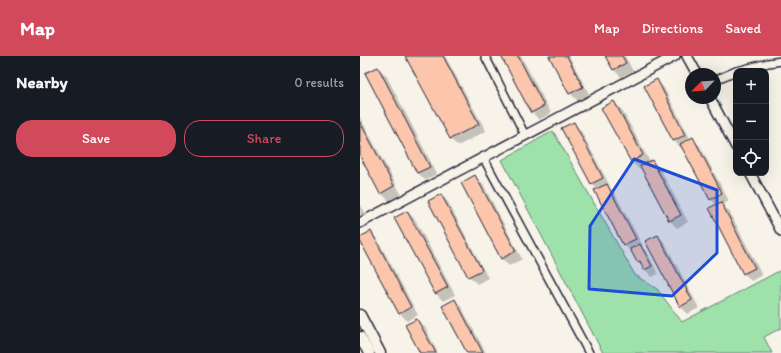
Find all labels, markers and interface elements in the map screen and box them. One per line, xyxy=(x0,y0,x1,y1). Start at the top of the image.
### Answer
text: Map xyxy=(20,17,55,40)
text: Map xyxy=(594,20,620,37)
text: Directions xyxy=(642,20,703,37)
text: Saved xyxy=(725,20,761,37)
north arrow xyxy=(685,68,721,104)
map controls xyxy=(733,68,769,176)
button: + xyxy=(733,68,769,104)
text: Nearby xyxy=(16,72,68,92)
text: 0 results xyxy=(294,75,344,90)
button: − xyxy=(733,104,769,140)
button: Save xyxy=(16,120,176,157)
button: Share xyxy=(184,120,344,157)
button: locate xyxy=(733,140,769,176)

